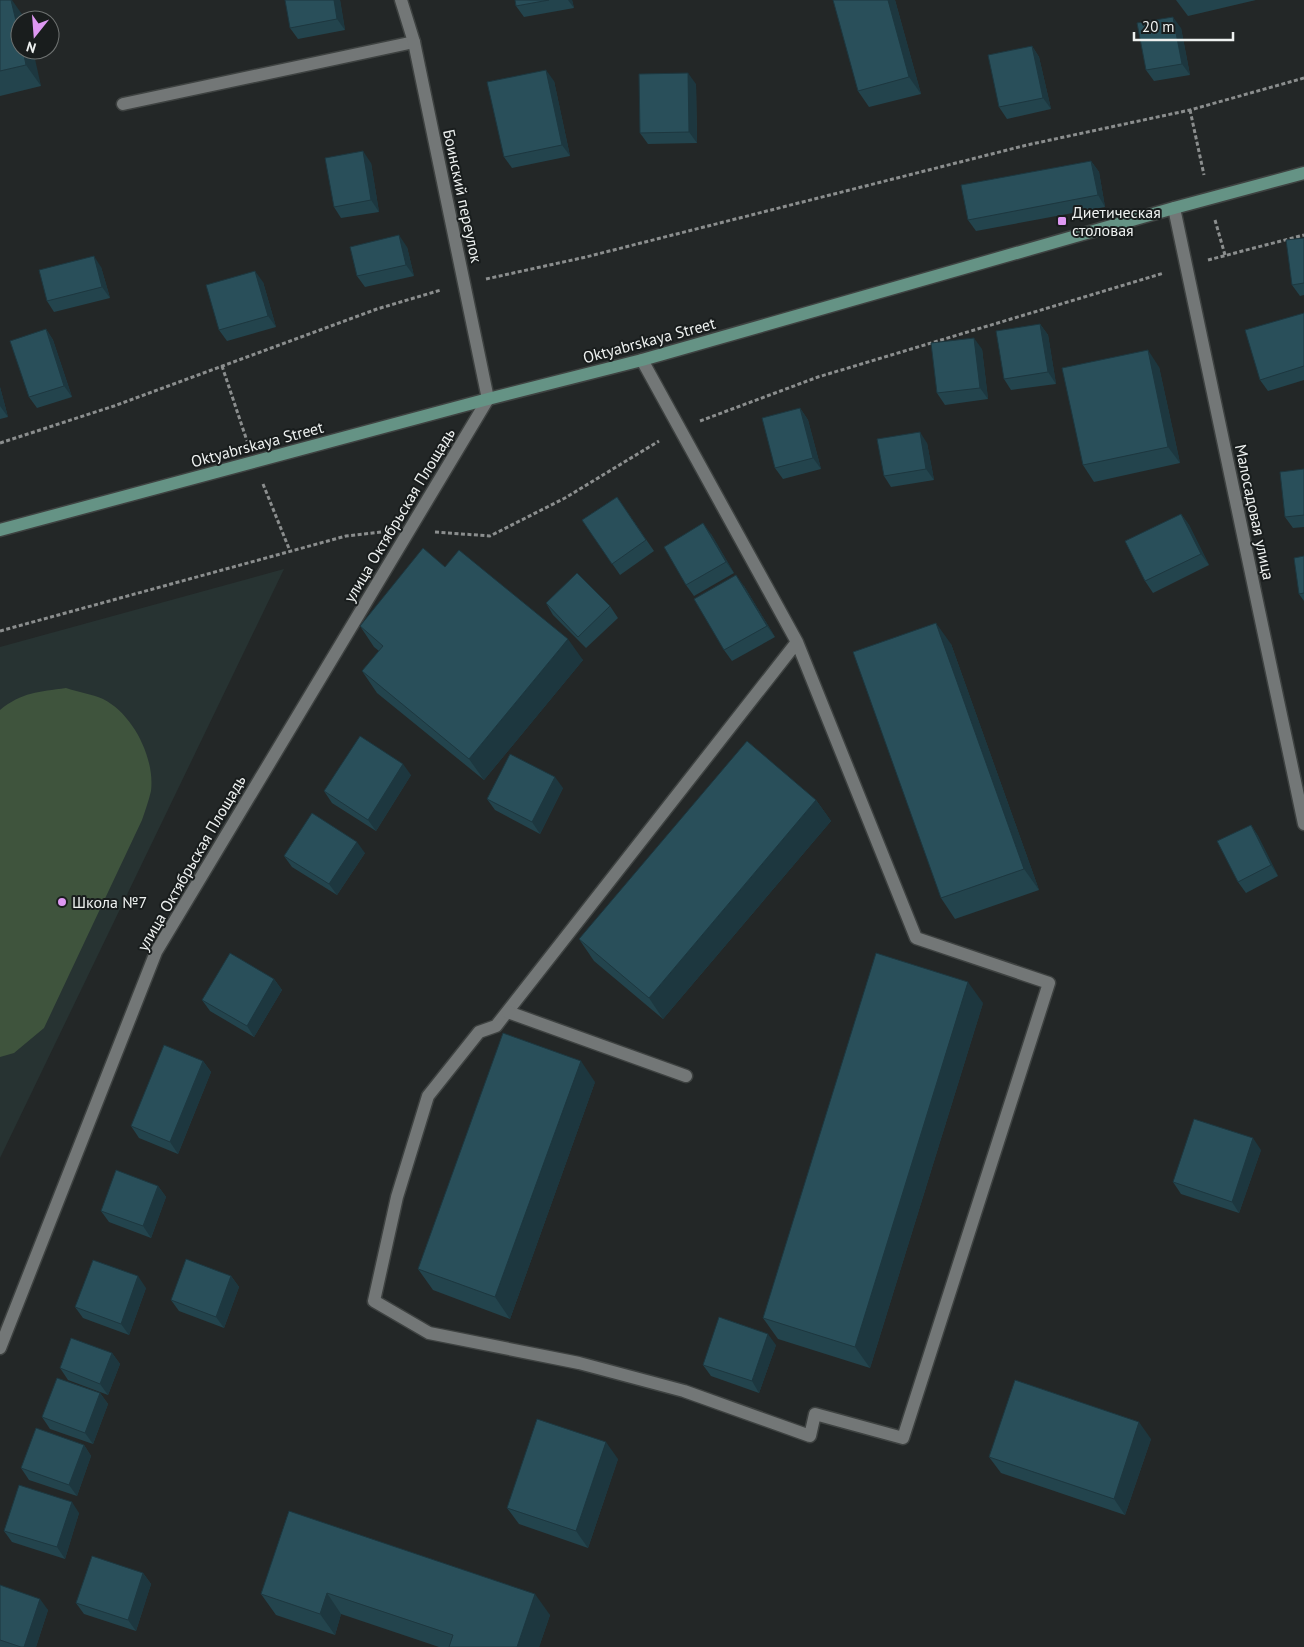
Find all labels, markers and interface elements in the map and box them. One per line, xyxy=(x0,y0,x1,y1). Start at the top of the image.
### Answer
north arrow xyxy=(10,10,60,60)
scale bar xyxy=(1134,10,1233,42)
text: 20 m xyxy=(1142,17,1175,36)
text: N xyxy=(24,37,38,57)
street label: Боинский переулок xyxy=(439,127,487,265)
place label: Диетическая столовая xyxy=(1072,202,1161,240)
marker: Диетическая столовая xyxy=(1056,215,1068,227)
street label: Oktyabrskaya Street xyxy=(581,313,718,367)
street label: Oktyabrskaya Street xyxy=(189,417,326,471)
street label: улица Октябрьская Площадь xyxy=(339,424,459,606)
street label: Малосадовая улица xyxy=(1231,442,1279,582)
street label: улица Октябрьская Площадь xyxy=(132,771,250,955)
place label: Школа №7 xyxy=(72,892,147,912)
marker: Школа №7 xyxy=(56,896,68,908)

